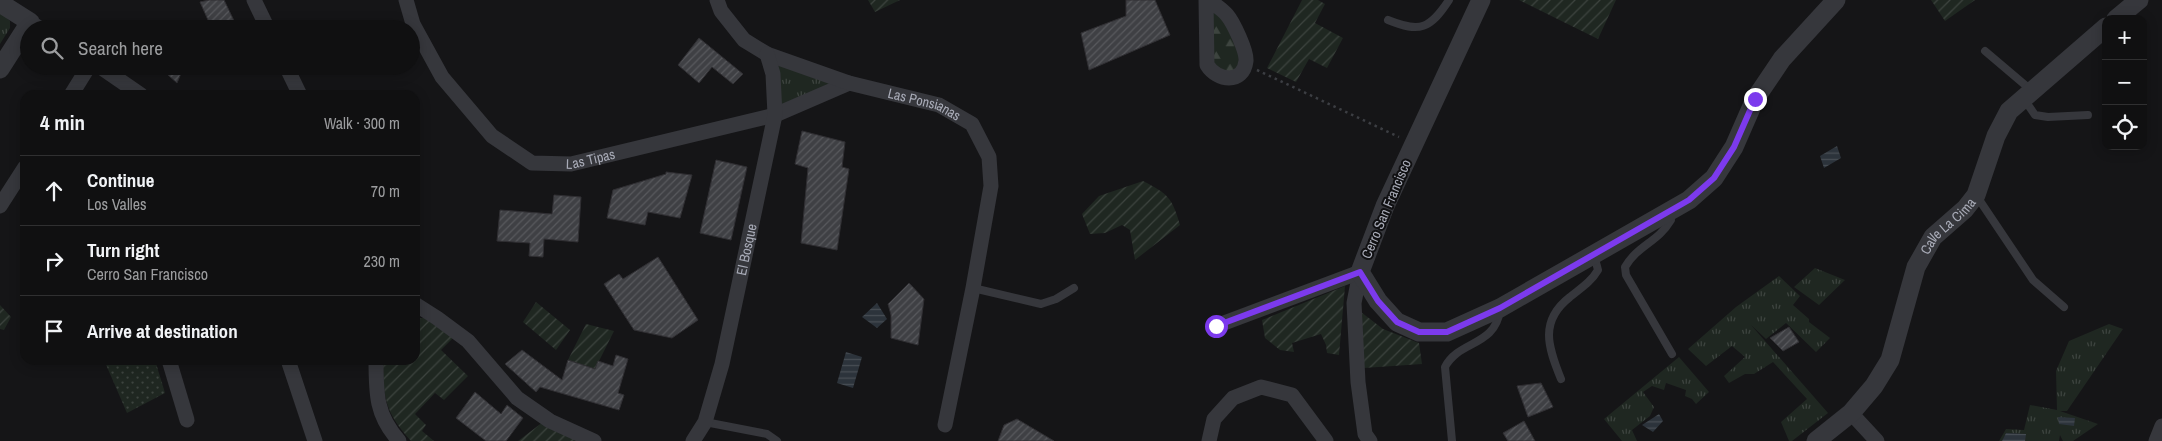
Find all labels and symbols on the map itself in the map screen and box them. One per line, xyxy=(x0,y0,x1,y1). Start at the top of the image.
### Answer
street label: Las Ponsianas xyxy=(886,84,964,125)
route end xyxy=(1744,88,1767,111)
street label: Las Tipas xyxy=(566,145,617,173)
street label: Cerro San Francisco xyxy=(1357,157,1415,261)
street label: Calle La Cima xyxy=(1916,193,1980,257)
street label: El Bosque xyxy=(732,222,761,277)
route start xyxy=(1205,315,1228,338)

